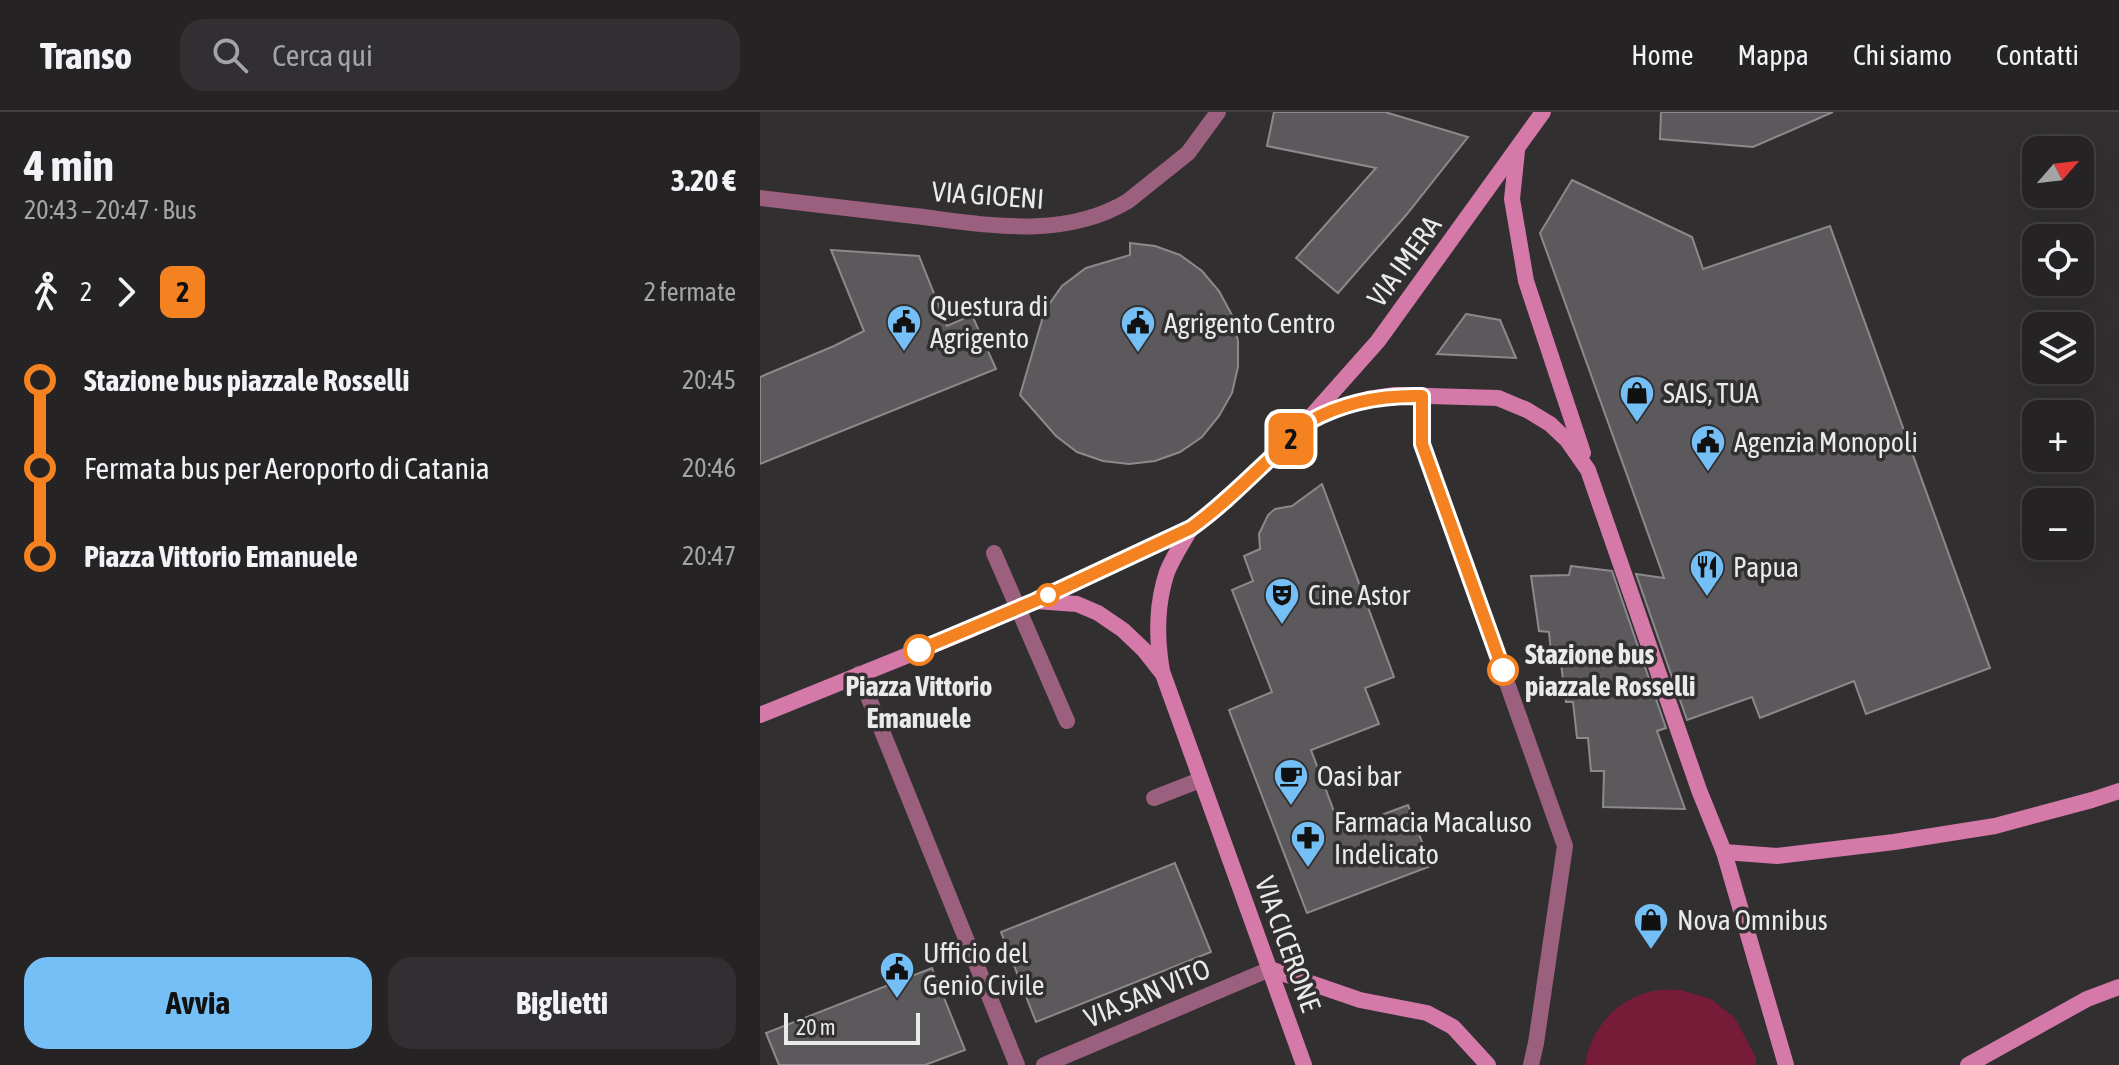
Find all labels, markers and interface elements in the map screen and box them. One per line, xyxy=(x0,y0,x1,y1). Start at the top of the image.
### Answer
search box xyxy=(180,19,740,91)
icon: search xyxy=(208,33,252,77)
text: Transo xyxy=(40,34,132,77)
text: Cerca qui xyxy=(272,38,373,72)
text: Home xyxy=(1631,39,1694,71)
text: Mappa xyxy=(1738,39,1809,71)
text: Chi siamo xyxy=(1853,39,1952,71)
text: Contatti xyxy=(1996,39,2079,71)
north arrow xyxy=(2022,136,2094,208)
map controls xyxy=(2022,136,2094,560)
text: 4 min xyxy=(24,140,114,190)
text: 3.20 € xyxy=(671,163,736,197)
street label: VIA GIOENI xyxy=(931,175,1045,215)
text: 20:43 – 20:47 · Bus xyxy=(24,195,196,225)
street label: VIA IMERA xyxy=(1361,209,1448,312)
button: locate xyxy=(2022,224,2094,296)
icon: walk xyxy=(24,270,68,314)
icon: forward xyxy=(104,270,148,314)
text: 2 xyxy=(176,276,189,308)
text: 2 xyxy=(80,277,92,307)
text: 2 fermate xyxy=(644,277,736,307)
place label: Questura di Agrigento xyxy=(930,290,1048,354)
public building icon: Questura di Agrigento xyxy=(885,303,923,353)
public building icon: Agrigento Centro xyxy=(1119,304,1157,354)
place label: Agrigento Centro xyxy=(1164,307,1335,339)
button: layers xyxy=(2022,312,2094,384)
text: Stazione bus piazzale Rosselli xyxy=(84,363,409,397)
text: 20:45 xyxy=(682,365,736,395)
shop icon: SAIS, TUA xyxy=(1618,374,1656,424)
place label: SAIS, TUA xyxy=(1663,377,1759,409)
button: + xyxy=(2022,400,2094,472)
line badge: 2 xyxy=(1265,413,1317,465)
text: 2 xyxy=(1284,423,1298,455)
public building icon: Agenzia Monopoli xyxy=(1689,423,1727,473)
place label: Agenzia Monopoli xyxy=(1734,426,1918,458)
text: Fermata bus per Aeroporto di Catania xyxy=(84,451,490,485)
text: 20:46 xyxy=(682,453,736,483)
button: − xyxy=(2022,488,2094,560)
text: Piazza Vittorio Emanuele xyxy=(84,539,358,573)
text: 20:47 xyxy=(682,541,736,571)
restaurant icon: Papua xyxy=(1688,548,1726,598)
place label: Papua xyxy=(1733,551,1799,583)
theatre icon: Cine Astor xyxy=(1263,576,1301,626)
place label: Cine Astor xyxy=(1308,579,1411,611)
unlabelled marker xyxy=(1037,584,1059,606)
marker: Piazza Vittorio Emanuele xyxy=(904,635,934,665)
place label: Stazione bus piazzale Rosselli xyxy=(1525,638,1696,702)
marker: Stazione bus piazzale Rosselli xyxy=(1488,655,1518,685)
place label: Piazza Vittorio Emanuele xyxy=(846,670,992,734)
cafe icon: Oasi bar xyxy=(1272,757,1310,807)
place label: Oasi bar xyxy=(1317,760,1402,792)
place label: Farmacia Macaluso Indelicato xyxy=(1334,806,1532,870)
pharmacy icon: Farmacia Macaluso Indelicato xyxy=(1289,819,1327,869)
street label: VIA CICERONE xyxy=(1249,872,1327,1016)
shop icon: Nova Omnibus xyxy=(1632,901,1670,951)
place label: Nova Omnibus xyxy=(1677,904,1828,936)
place label: Ufficio del Genio Civile xyxy=(923,937,1044,1001)
public building icon: Ufficio del Genio Civile xyxy=(878,950,916,1000)
street label: VIA SAN VITO xyxy=(1079,952,1215,1034)
button: Avvia xyxy=(24,957,372,1049)
button: Biglietti xyxy=(388,957,736,1049)
scale bar xyxy=(784,1009,920,1045)
text: 20 m xyxy=(796,1014,836,1040)

